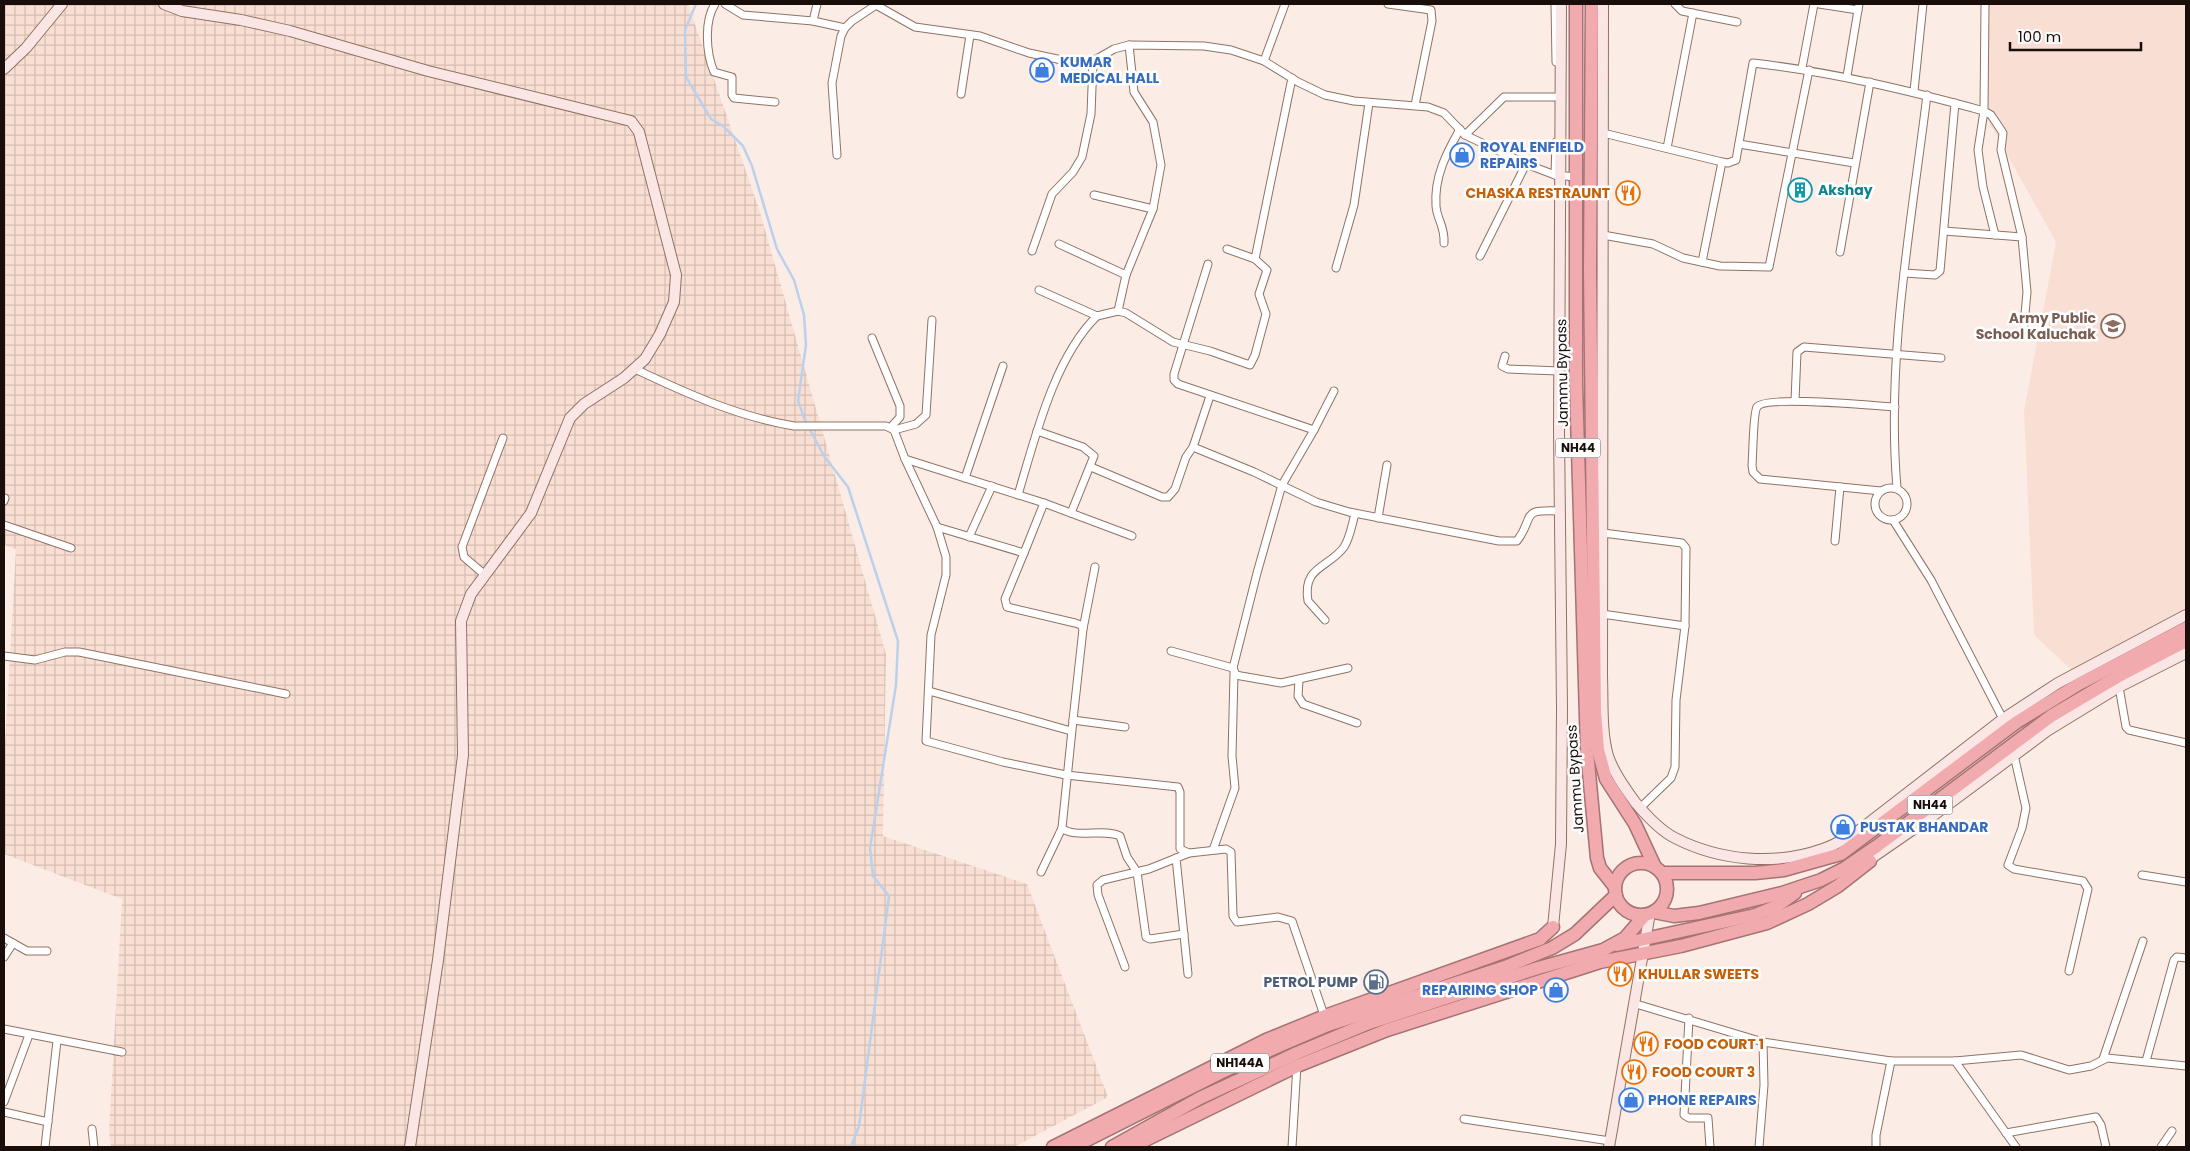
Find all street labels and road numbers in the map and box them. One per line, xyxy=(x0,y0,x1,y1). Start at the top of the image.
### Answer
street label: Jammu Bypass xyxy=(1551,319,1573,427)
road number: NH44 xyxy=(1556,438,1600,458)
street label: Jammu Bypass xyxy=(1561,724,1589,834)
road number: NH44 xyxy=(1908,796,1952,814)
road number: NH144A xyxy=(1211,1054,1269,1072)

